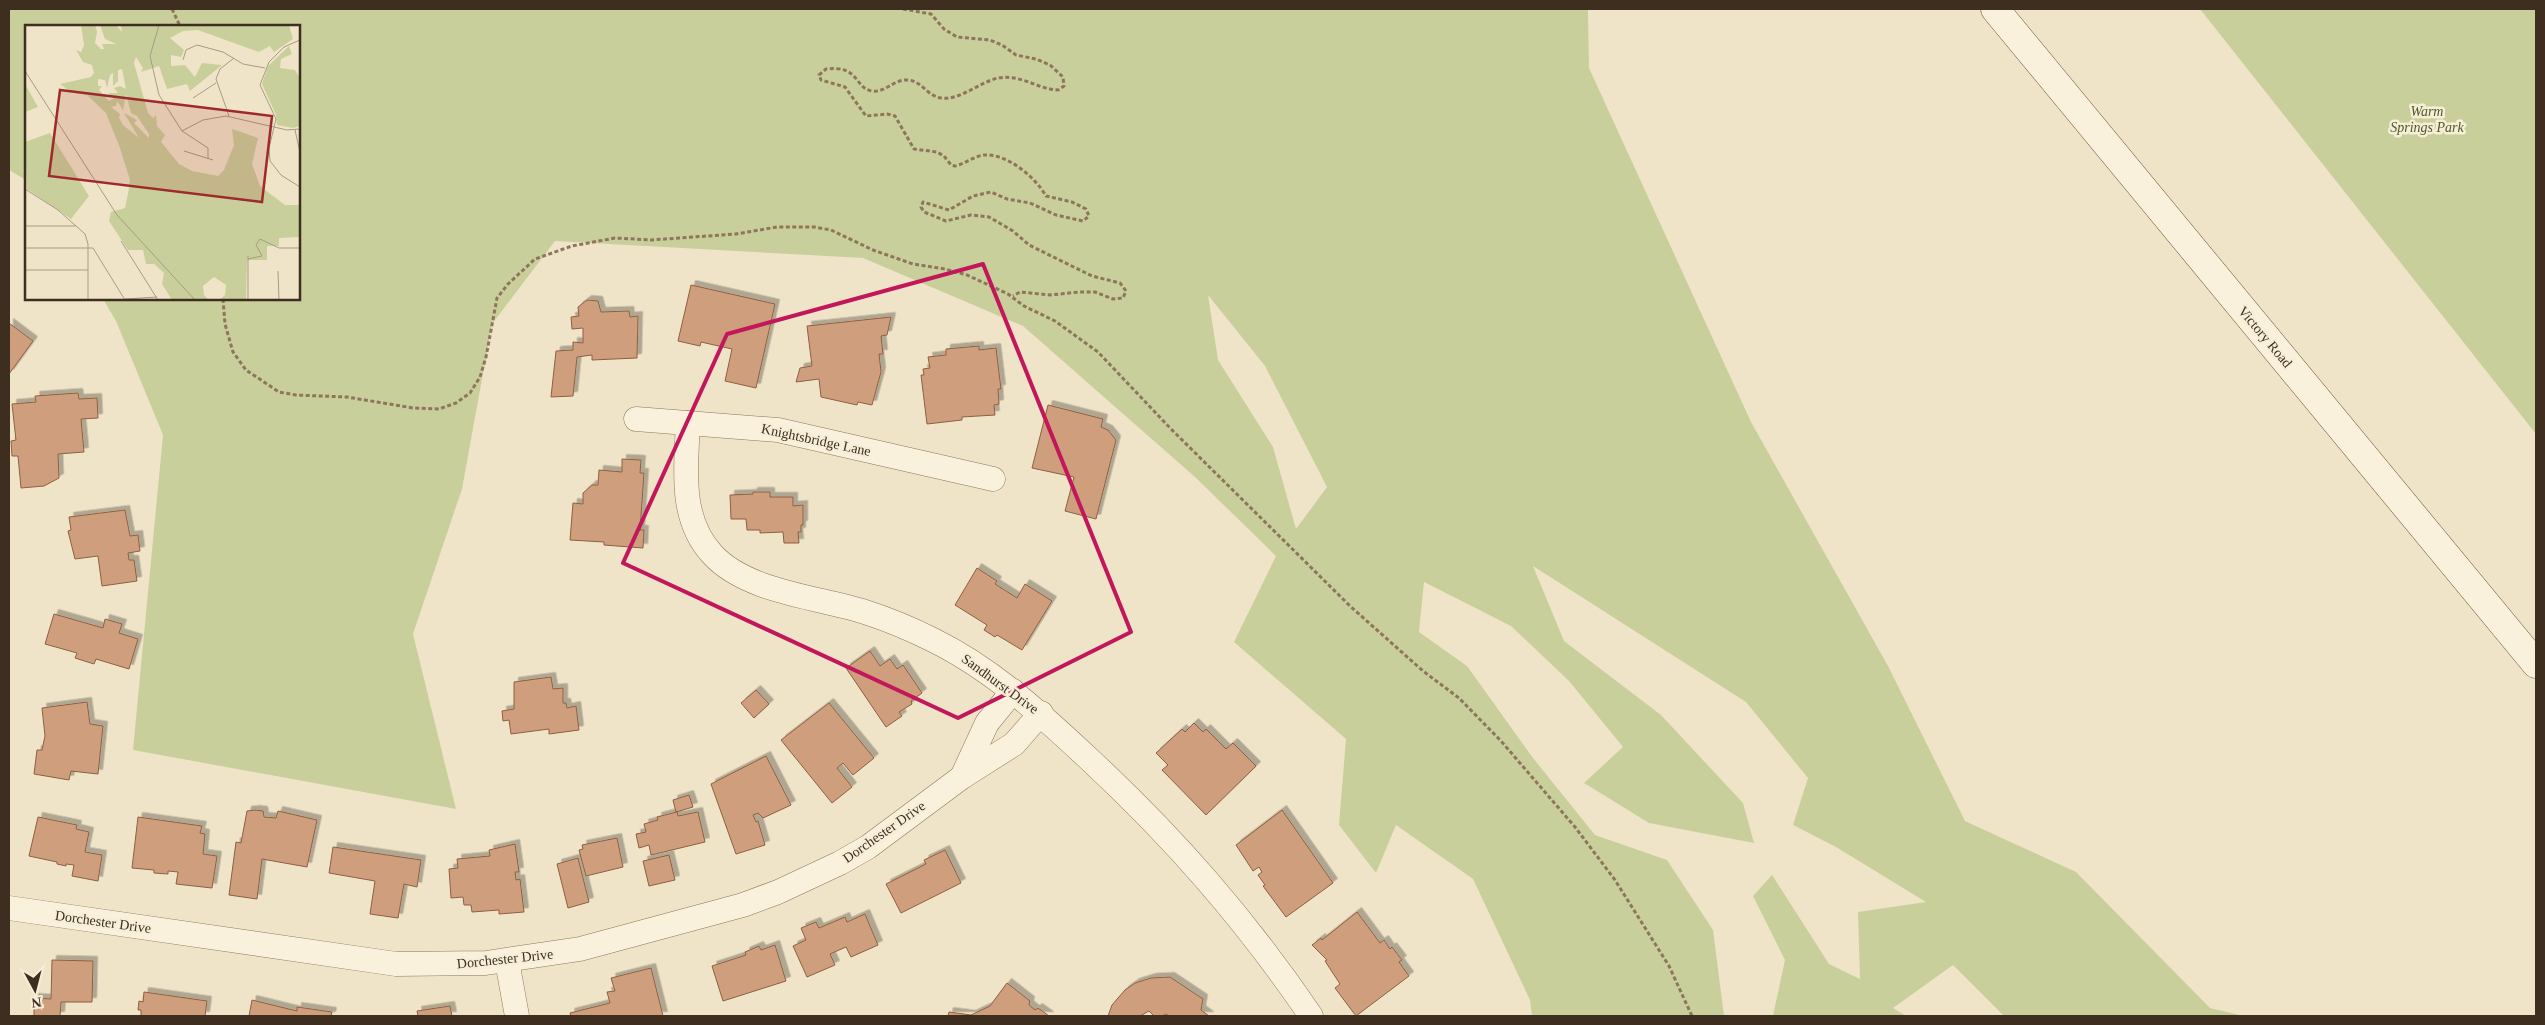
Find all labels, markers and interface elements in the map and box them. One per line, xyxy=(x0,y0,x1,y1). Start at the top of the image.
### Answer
inset map xyxy=(25,25,300,300)
park label: Warm Springs Park xyxy=(2390,104,2465,135)
street label: Victory Road xyxy=(2235,303,2295,371)
street label: Knightsbridge Lane xyxy=(760,421,872,459)
street label: Sandhurst Drive xyxy=(959,651,1041,717)
street label: Dorchester Drive xyxy=(840,798,928,866)
street label: Dorchester Drive xyxy=(54,908,152,936)
street label: Dorchester Drive xyxy=(456,946,554,972)
north arrow xyxy=(10,965,60,1015)
text: N xyxy=(31,994,42,1010)

